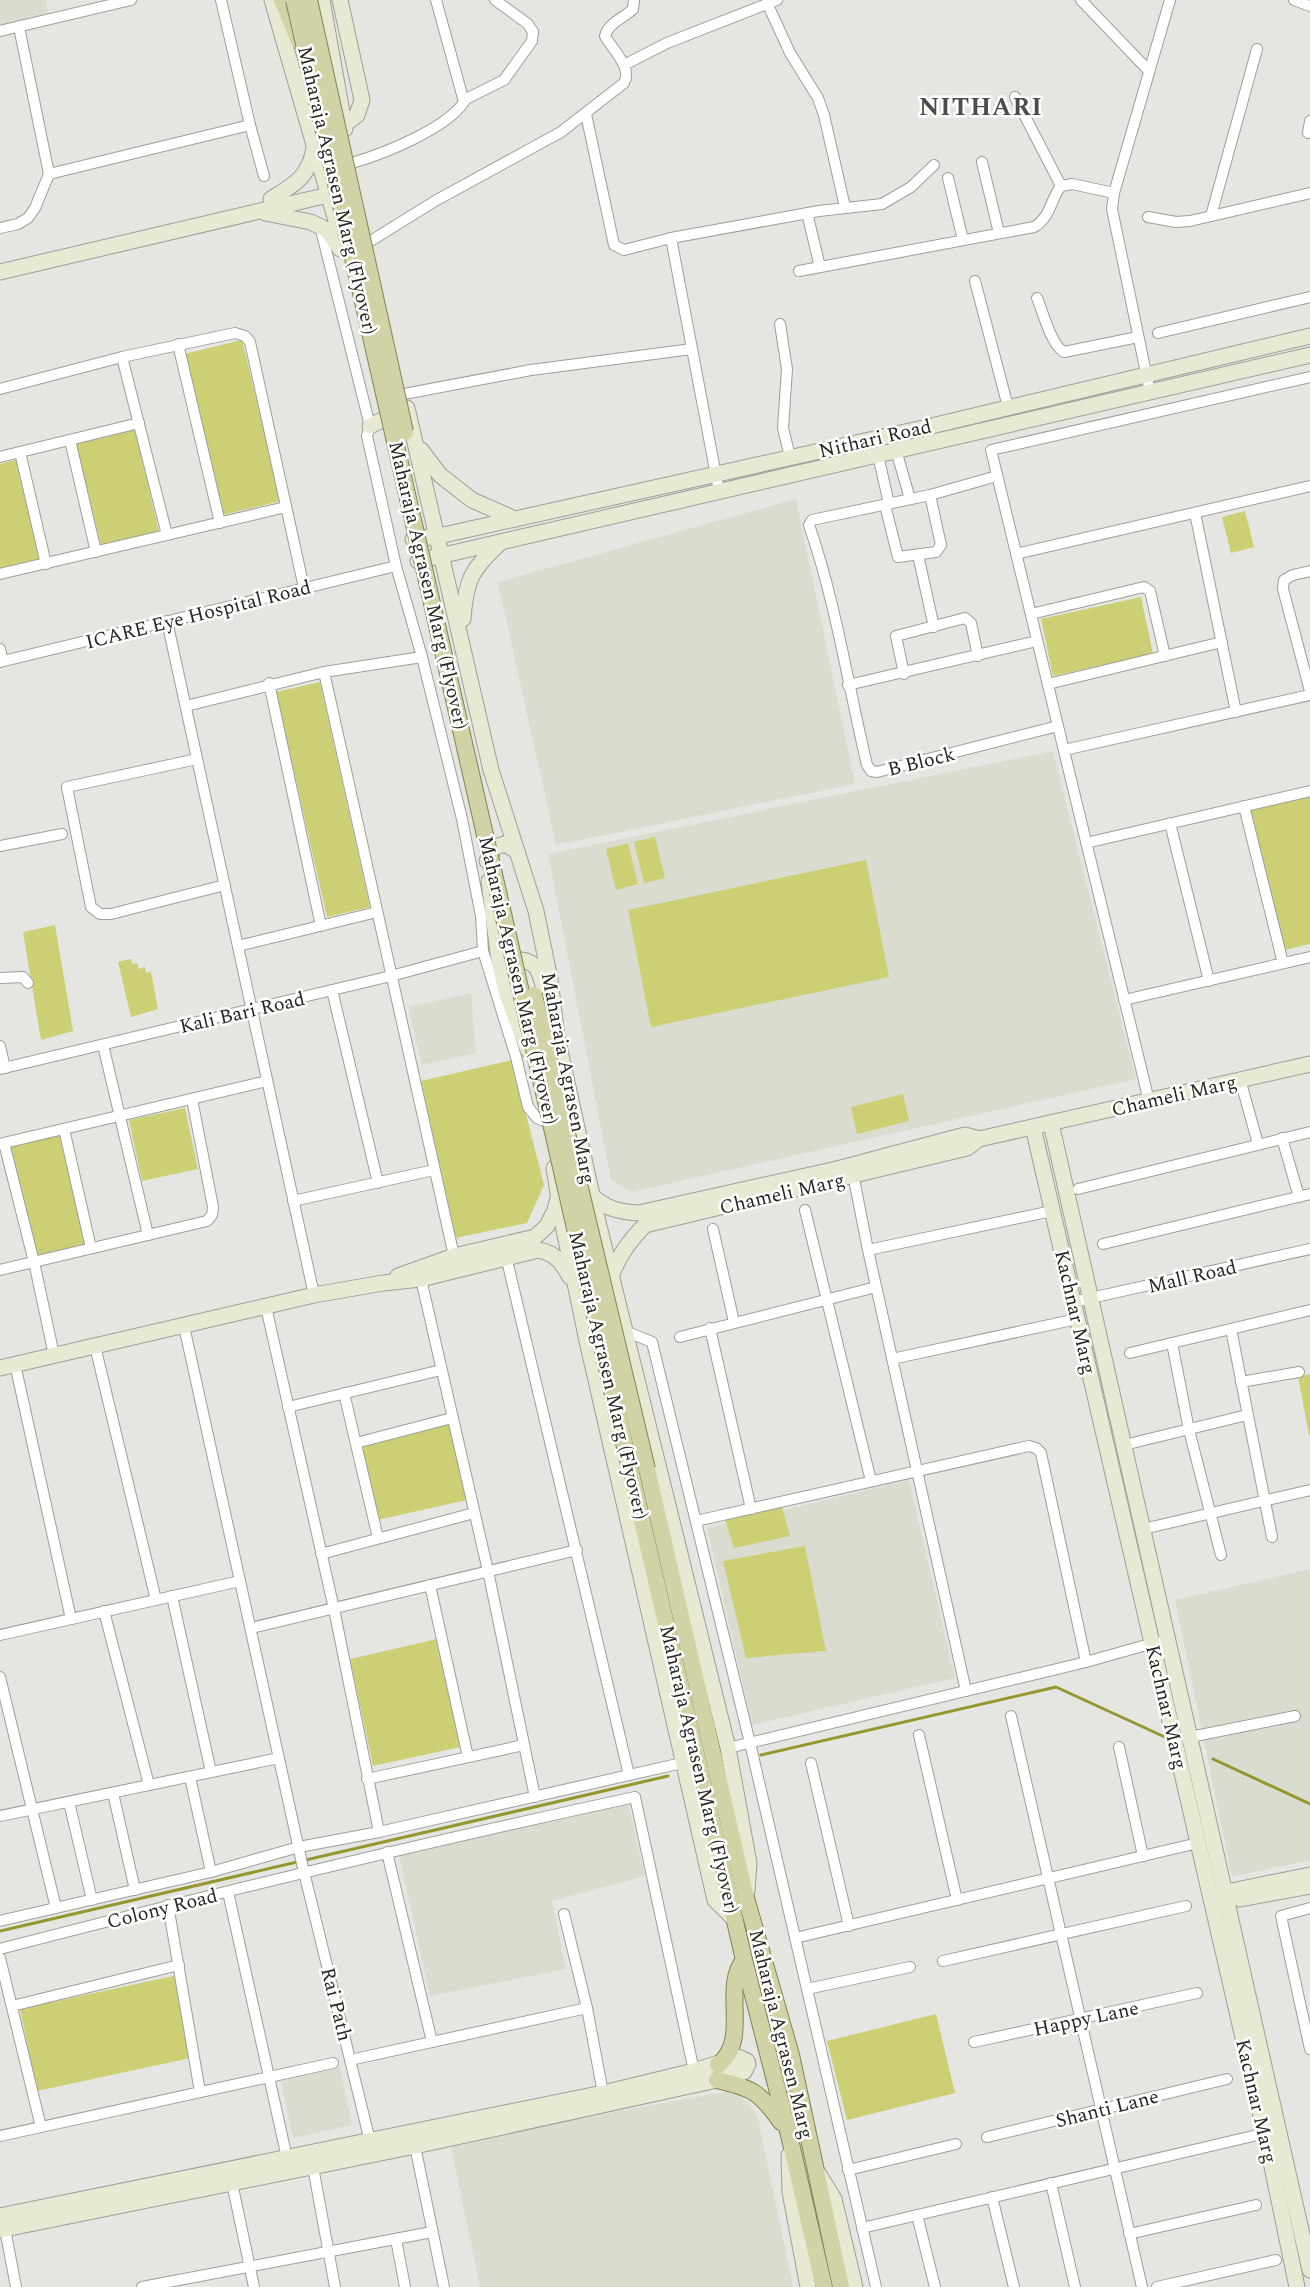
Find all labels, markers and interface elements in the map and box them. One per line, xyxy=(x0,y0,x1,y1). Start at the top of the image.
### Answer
street label: Maharaja Agrasen Marg (Flyover) xyxy=(289,43,385,338)
district label: NITHARI xyxy=(919,89,1043,127)
street label: Nithari Road xyxy=(816,411,935,467)
street label: Maharaja Agrasen Marg (Flyover) xyxy=(380,438,476,733)
street label: ICARE Eye Hospital Road xyxy=(82,572,314,658)
street label: B Block xyxy=(884,739,958,785)
street label: Maharaja Agrasen Marg (Flyover) xyxy=(470,833,566,1128)
street label: Maharaja Agrasen Marg xyxy=(533,970,603,1187)
street label: Kali Bari Road xyxy=(176,984,308,1042)
street label: Chameli Marg xyxy=(1109,1067,1240,1125)
street label: Chameli Marg xyxy=(717,1165,848,1223)
street label: Maharaja Agrasen Marg (Flyover) xyxy=(560,1228,656,1523)
street label: Kachnar Marg xyxy=(1046,1247,1104,1378)
street label: Mall Road xyxy=(1145,1252,1240,1302)
street label: Maharaja Agrasen Marg (Flyover) xyxy=(651,1622,747,1917)
street label: Kachnar Marg xyxy=(1137,1642,1195,1773)
street label: Colony Road xyxy=(104,1881,221,1937)
street label: Maharaja Agrasen Marg xyxy=(740,1926,822,2142)
street label: Rai Path xyxy=(312,1964,360,2044)
street label: Happy Lane xyxy=(1031,1993,1142,2045)
street label: Kachnar Marg xyxy=(1227,2036,1285,2167)
street label: Shanti Lane xyxy=(1052,2082,1162,2136)

